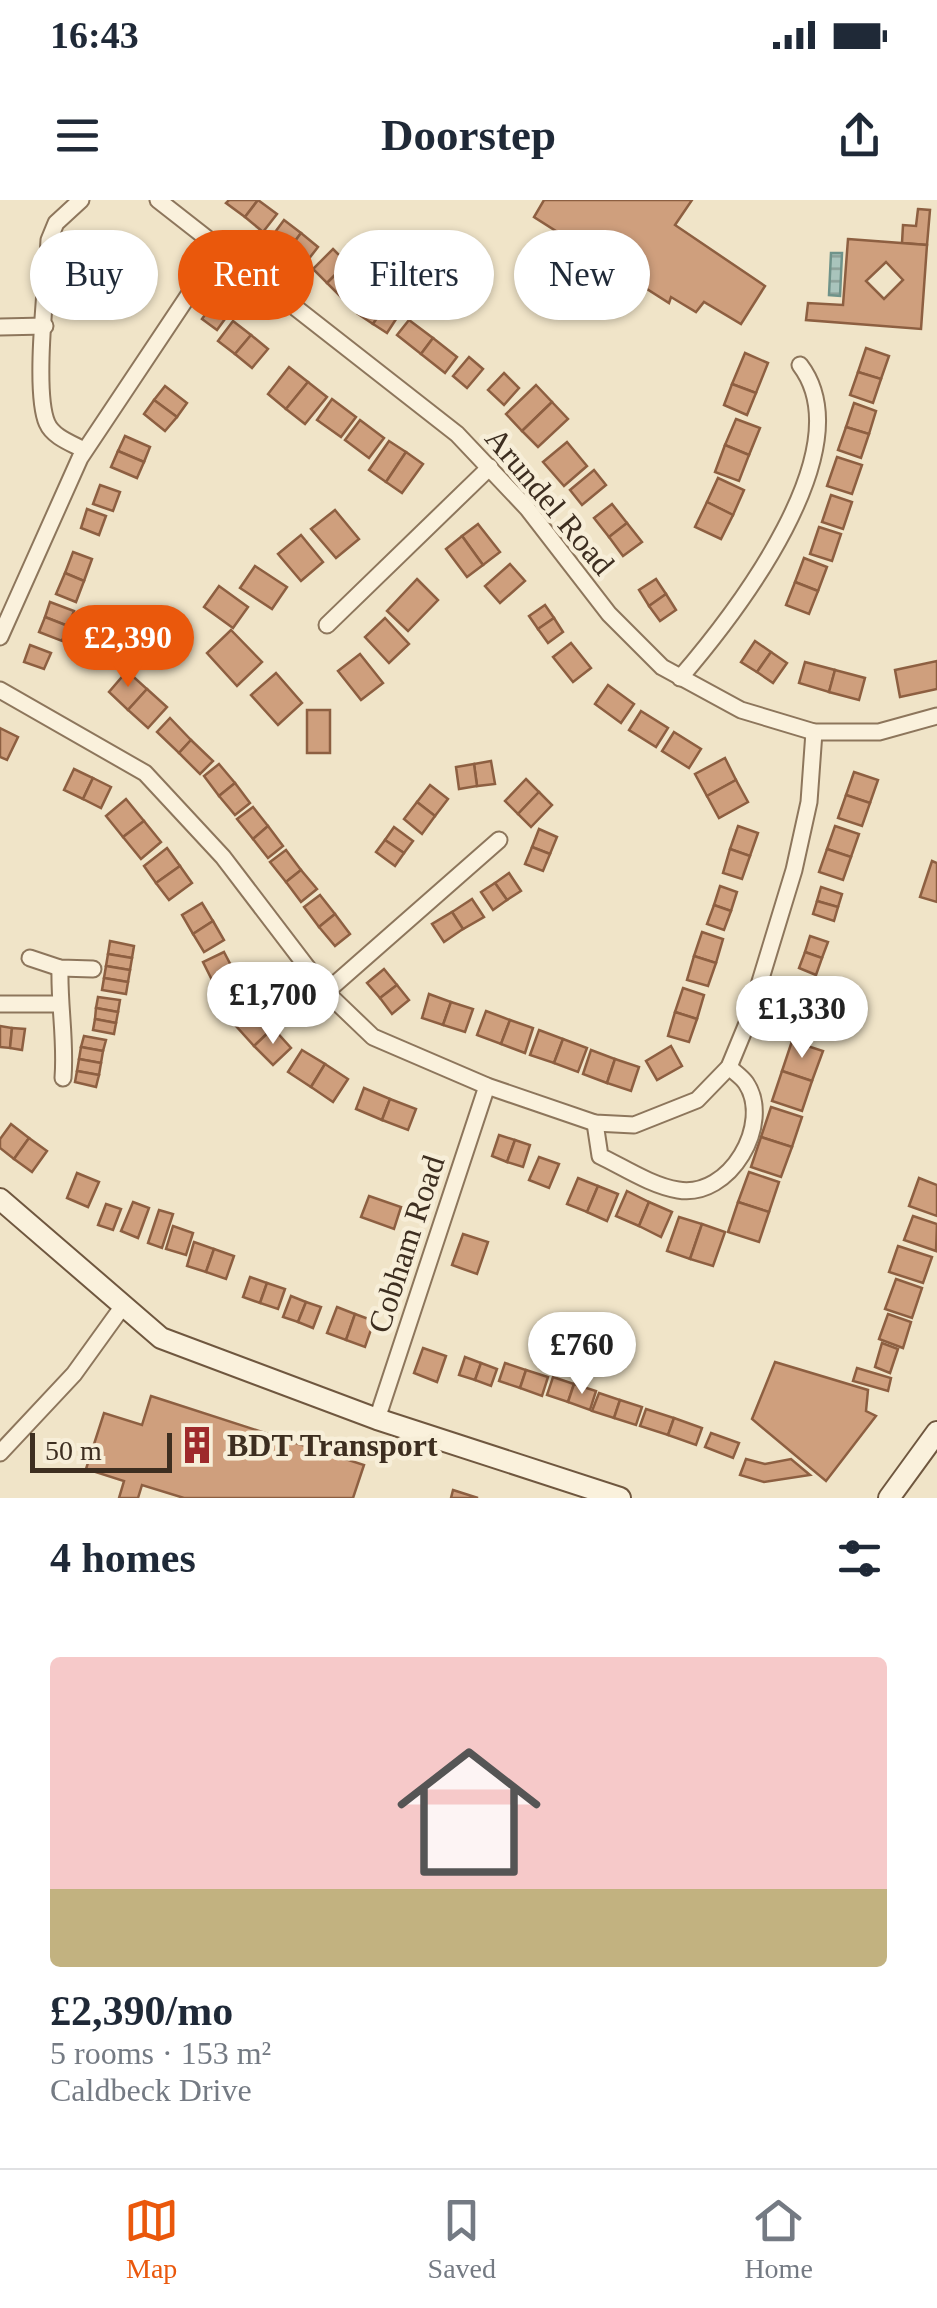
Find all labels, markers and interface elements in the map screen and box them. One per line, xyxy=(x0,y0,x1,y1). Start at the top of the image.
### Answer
text: 16:43 xyxy=(50,14,139,56)
icon: menu xyxy=(50,108,105,163)
icon: share xyxy=(832,108,887,163)
text: Doorstep xyxy=(381,110,556,160)
chip: Buy xyxy=(30,230,158,320)
chip: Rent xyxy=(178,230,314,320)
chip: Filters xyxy=(334,230,494,320)
chip: New xyxy=(514,230,650,320)
street label: Arundel Road xyxy=(478,420,622,582)
pin: £2,390 xyxy=(47,605,209,690)
text: £2,390 xyxy=(84,619,172,655)
pin: £1,700 xyxy=(192,962,354,1047)
text: £1,700 xyxy=(229,976,317,1012)
pin: £1,330 xyxy=(721,976,883,1061)
text: £1,330 xyxy=(758,990,846,1026)
street label: Cobham Road xyxy=(360,1151,452,1337)
pin: £760 xyxy=(523,1312,641,1397)
text: £760 xyxy=(550,1326,614,1362)
building icon: BDT Transport xyxy=(176,1424,218,1466)
place label: BDT Transport xyxy=(227,1427,438,1463)
scale bar xyxy=(30,1428,172,1472)
text: 50 m xyxy=(45,1435,102,1466)
icon: filters xyxy=(832,1531,887,1586)
text: 4 homes xyxy=(50,1535,196,1581)
icon: home xyxy=(379,1722,559,1902)
text: £2,390/mo xyxy=(50,1988,233,2034)
text: 5 rooms · 153 m² xyxy=(50,2035,271,2071)
text: Caldbeck Drive xyxy=(50,2072,252,2108)
tab: Map xyxy=(124,2193,179,2285)
tab: Saved xyxy=(428,2193,496,2285)
tab: Home xyxy=(744,2193,813,2285)

